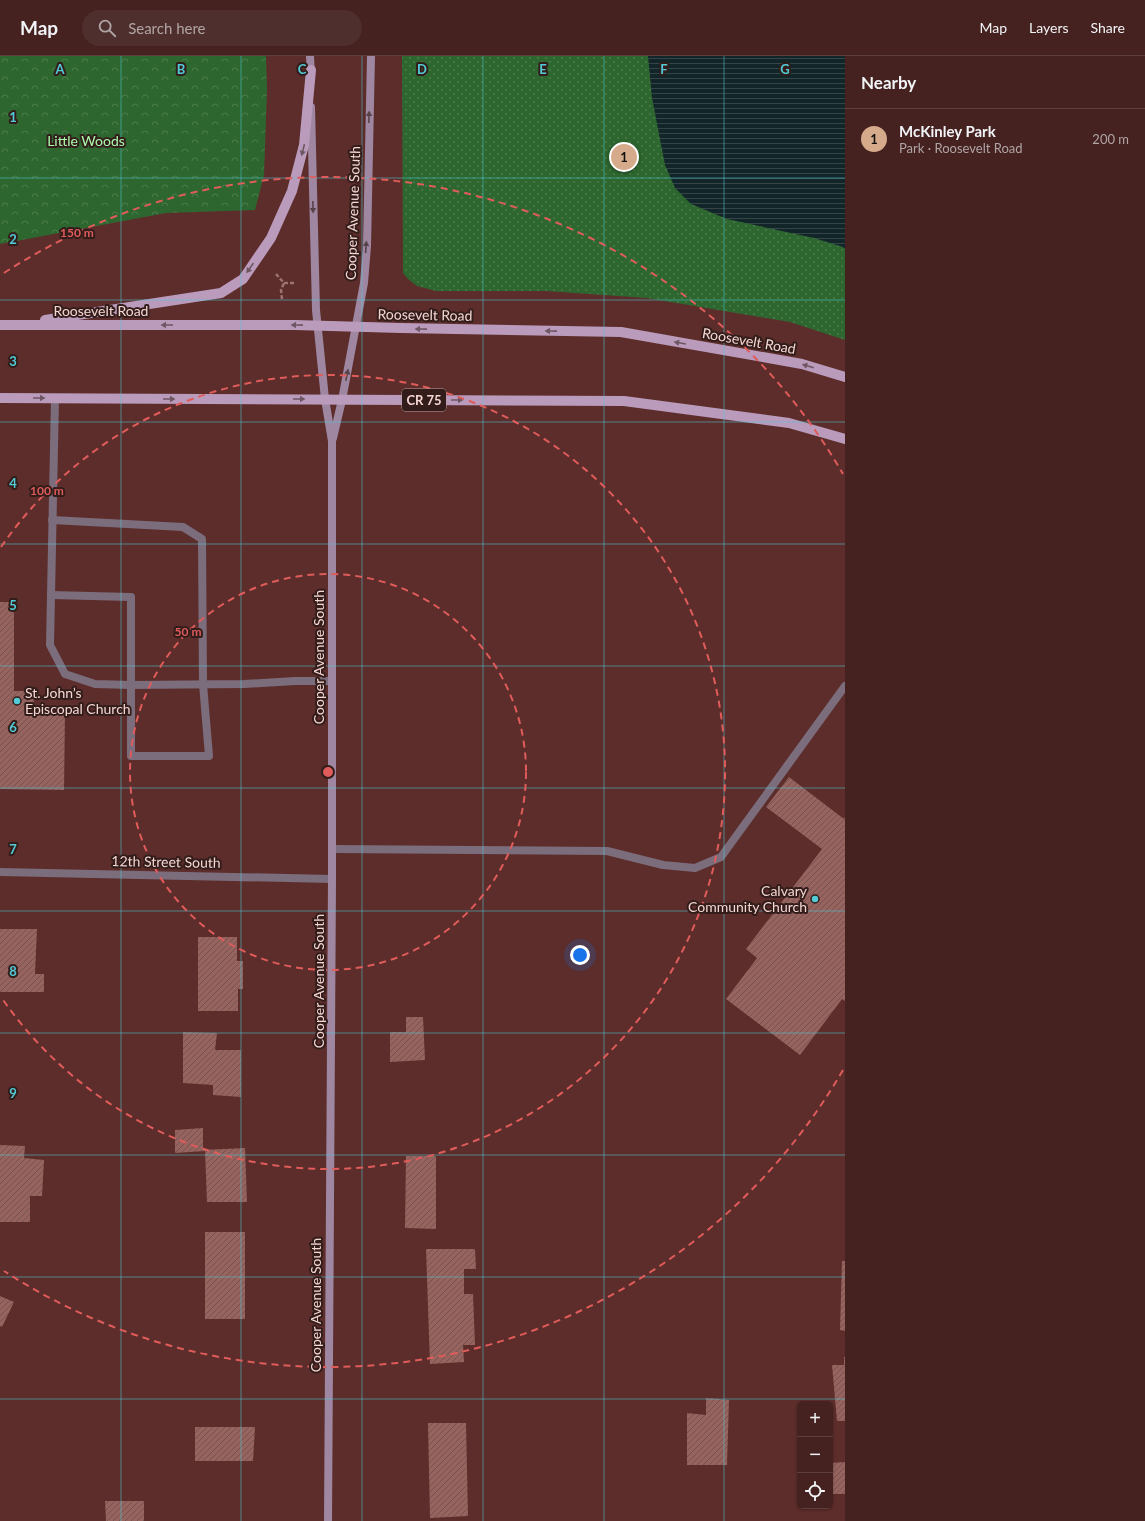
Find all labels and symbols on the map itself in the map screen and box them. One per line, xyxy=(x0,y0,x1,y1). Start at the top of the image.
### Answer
text: A xyxy=(54,61,65,77)
text: B xyxy=(177,61,186,77)
text: C xyxy=(298,61,307,77)
text: D xyxy=(417,61,427,77)
text: E xyxy=(539,61,547,77)
text: F xyxy=(660,61,668,77)
text: G xyxy=(780,61,790,77)
text: 1 xyxy=(9,109,17,125)
one-way arrow xyxy=(366,110,372,123)
park label: Little Woods xyxy=(47,132,125,149)
pin: 1 xyxy=(611,142,637,172)
one-way arrow xyxy=(299,144,305,157)
street label: Cooper Avenue South xyxy=(342,146,363,280)
one-way arrow xyxy=(310,201,316,214)
text: 150 m xyxy=(60,225,94,240)
text: 2 xyxy=(9,231,17,247)
one-way arrow xyxy=(363,241,370,253)
one-way arrow xyxy=(246,263,254,273)
street label: Roosevelt Road xyxy=(54,302,148,319)
street label: Roosevelt Road xyxy=(377,305,473,324)
one-way arrow xyxy=(160,322,173,328)
one-way arrow xyxy=(290,322,303,328)
street label: Roosevelt Road xyxy=(701,324,797,357)
one-way arrow xyxy=(414,326,427,332)
one-way arrow xyxy=(544,328,557,334)
one-way arrow xyxy=(674,339,686,345)
text: 3 xyxy=(9,353,17,369)
one-way arrow xyxy=(801,363,813,369)
one-way arrow xyxy=(344,369,350,381)
road number: CR 75 xyxy=(402,389,446,411)
one-way arrow xyxy=(33,395,46,401)
one-way arrow xyxy=(163,396,176,402)
one-way arrow xyxy=(293,396,306,402)
one-way arrow xyxy=(451,397,464,403)
text: 4 xyxy=(9,475,17,491)
text: 100 m xyxy=(30,483,64,498)
street label: Cooper Avenue South xyxy=(310,590,327,724)
text: 5 xyxy=(9,597,17,613)
text: 50 m xyxy=(175,624,201,639)
place label: St. John’s Episcopal Church xyxy=(25,684,131,717)
marker: St. John’s Episcopal Church xyxy=(12,696,22,706)
text: 6 xyxy=(9,719,17,735)
centre of rings xyxy=(321,765,335,779)
text: 7 xyxy=(9,841,17,857)
street label: 12th Street South xyxy=(111,852,221,871)
place label: Calvary Community Church xyxy=(688,882,808,915)
marker: Calvary Community Church xyxy=(810,894,820,904)
street label: Cooper Avenue South xyxy=(310,914,327,1048)
your location xyxy=(570,945,590,965)
text: 8 xyxy=(9,963,17,979)
text: 9 xyxy=(9,1085,17,1101)
street label: Cooper Avenue South xyxy=(307,1238,324,1372)

